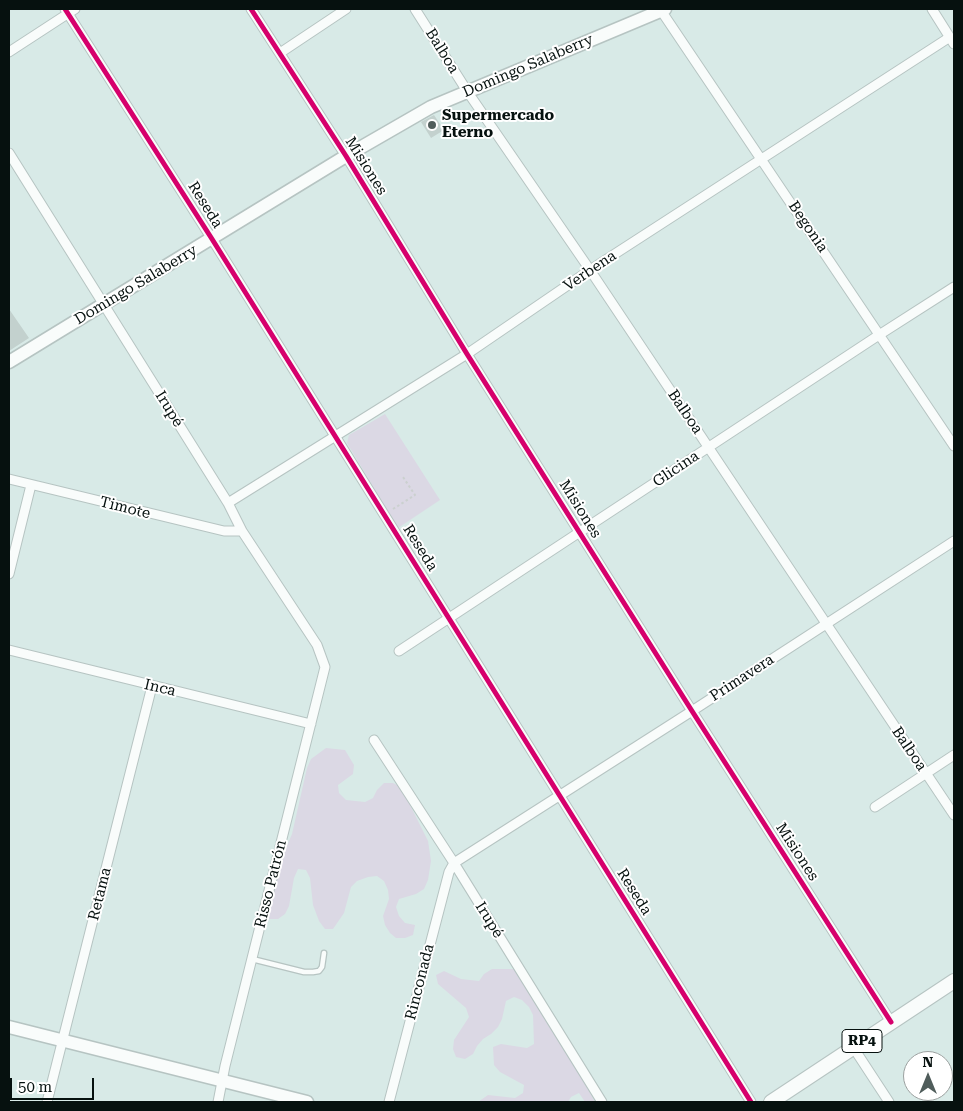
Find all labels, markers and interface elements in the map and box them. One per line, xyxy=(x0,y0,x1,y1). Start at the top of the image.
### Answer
street label: Balboa xyxy=(421,25,463,77)
street label: Domingo Salaberry xyxy=(460,30,596,102)
place label: Supermercado Eterno xyxy=(442,107,554,142)
marker: Supermercado Eterno xyxy=(426,119,438,131)
street label: Misiones xyxy=(341,134,391,198)
street label: Reseda xyxy=(184,178,226,232)
street label: Begonia xyxy=(784,198,832,256)
street label: Domingo Salaberry xyxy=(71,241,201,329)
street label: Verbena xyxy=(560,247,620,295)
street label: Balboa xyxy=(664,386,706,438)
street label: Irupé xyxy=(151,388,187,430)
street label: Glicina xyxy=(649,447,703,491)
street label: Misiones xyxy=(555,477,605,541)
street label: Timote xyxy=(98,493,152,523)
street label: Reseda xyxy=(399,521,441,575)
street label: Primavera xyxy=(707,651,777,705)
street label: Inca xyxy=(142,676,178,700)
street label: Balboa xyxy=(888,723,930,775)
street label: Misiones xyxy=(772,820,822,884)
street label: Risso Patrón xyxy=(251,838,291,930)
street label: Reseda xyxy=(613,865,655,919)
street label: Retama xyxy=(85,866,115,922)
street label: Irupé xyxy=(471,899,507,941)
street label: Rinconada xyxy=(402,942,438,1022)
road number: RP4 xyxy=(842,1030,882,1052)
north arrow xyxy=(903,1051,953,1101)
text: N xyxy=(923,1054,933,1070)
scale bar xyxy=(12,1068,96,1100)
text: 50 m xyxy=(18,1078,52,1096)

